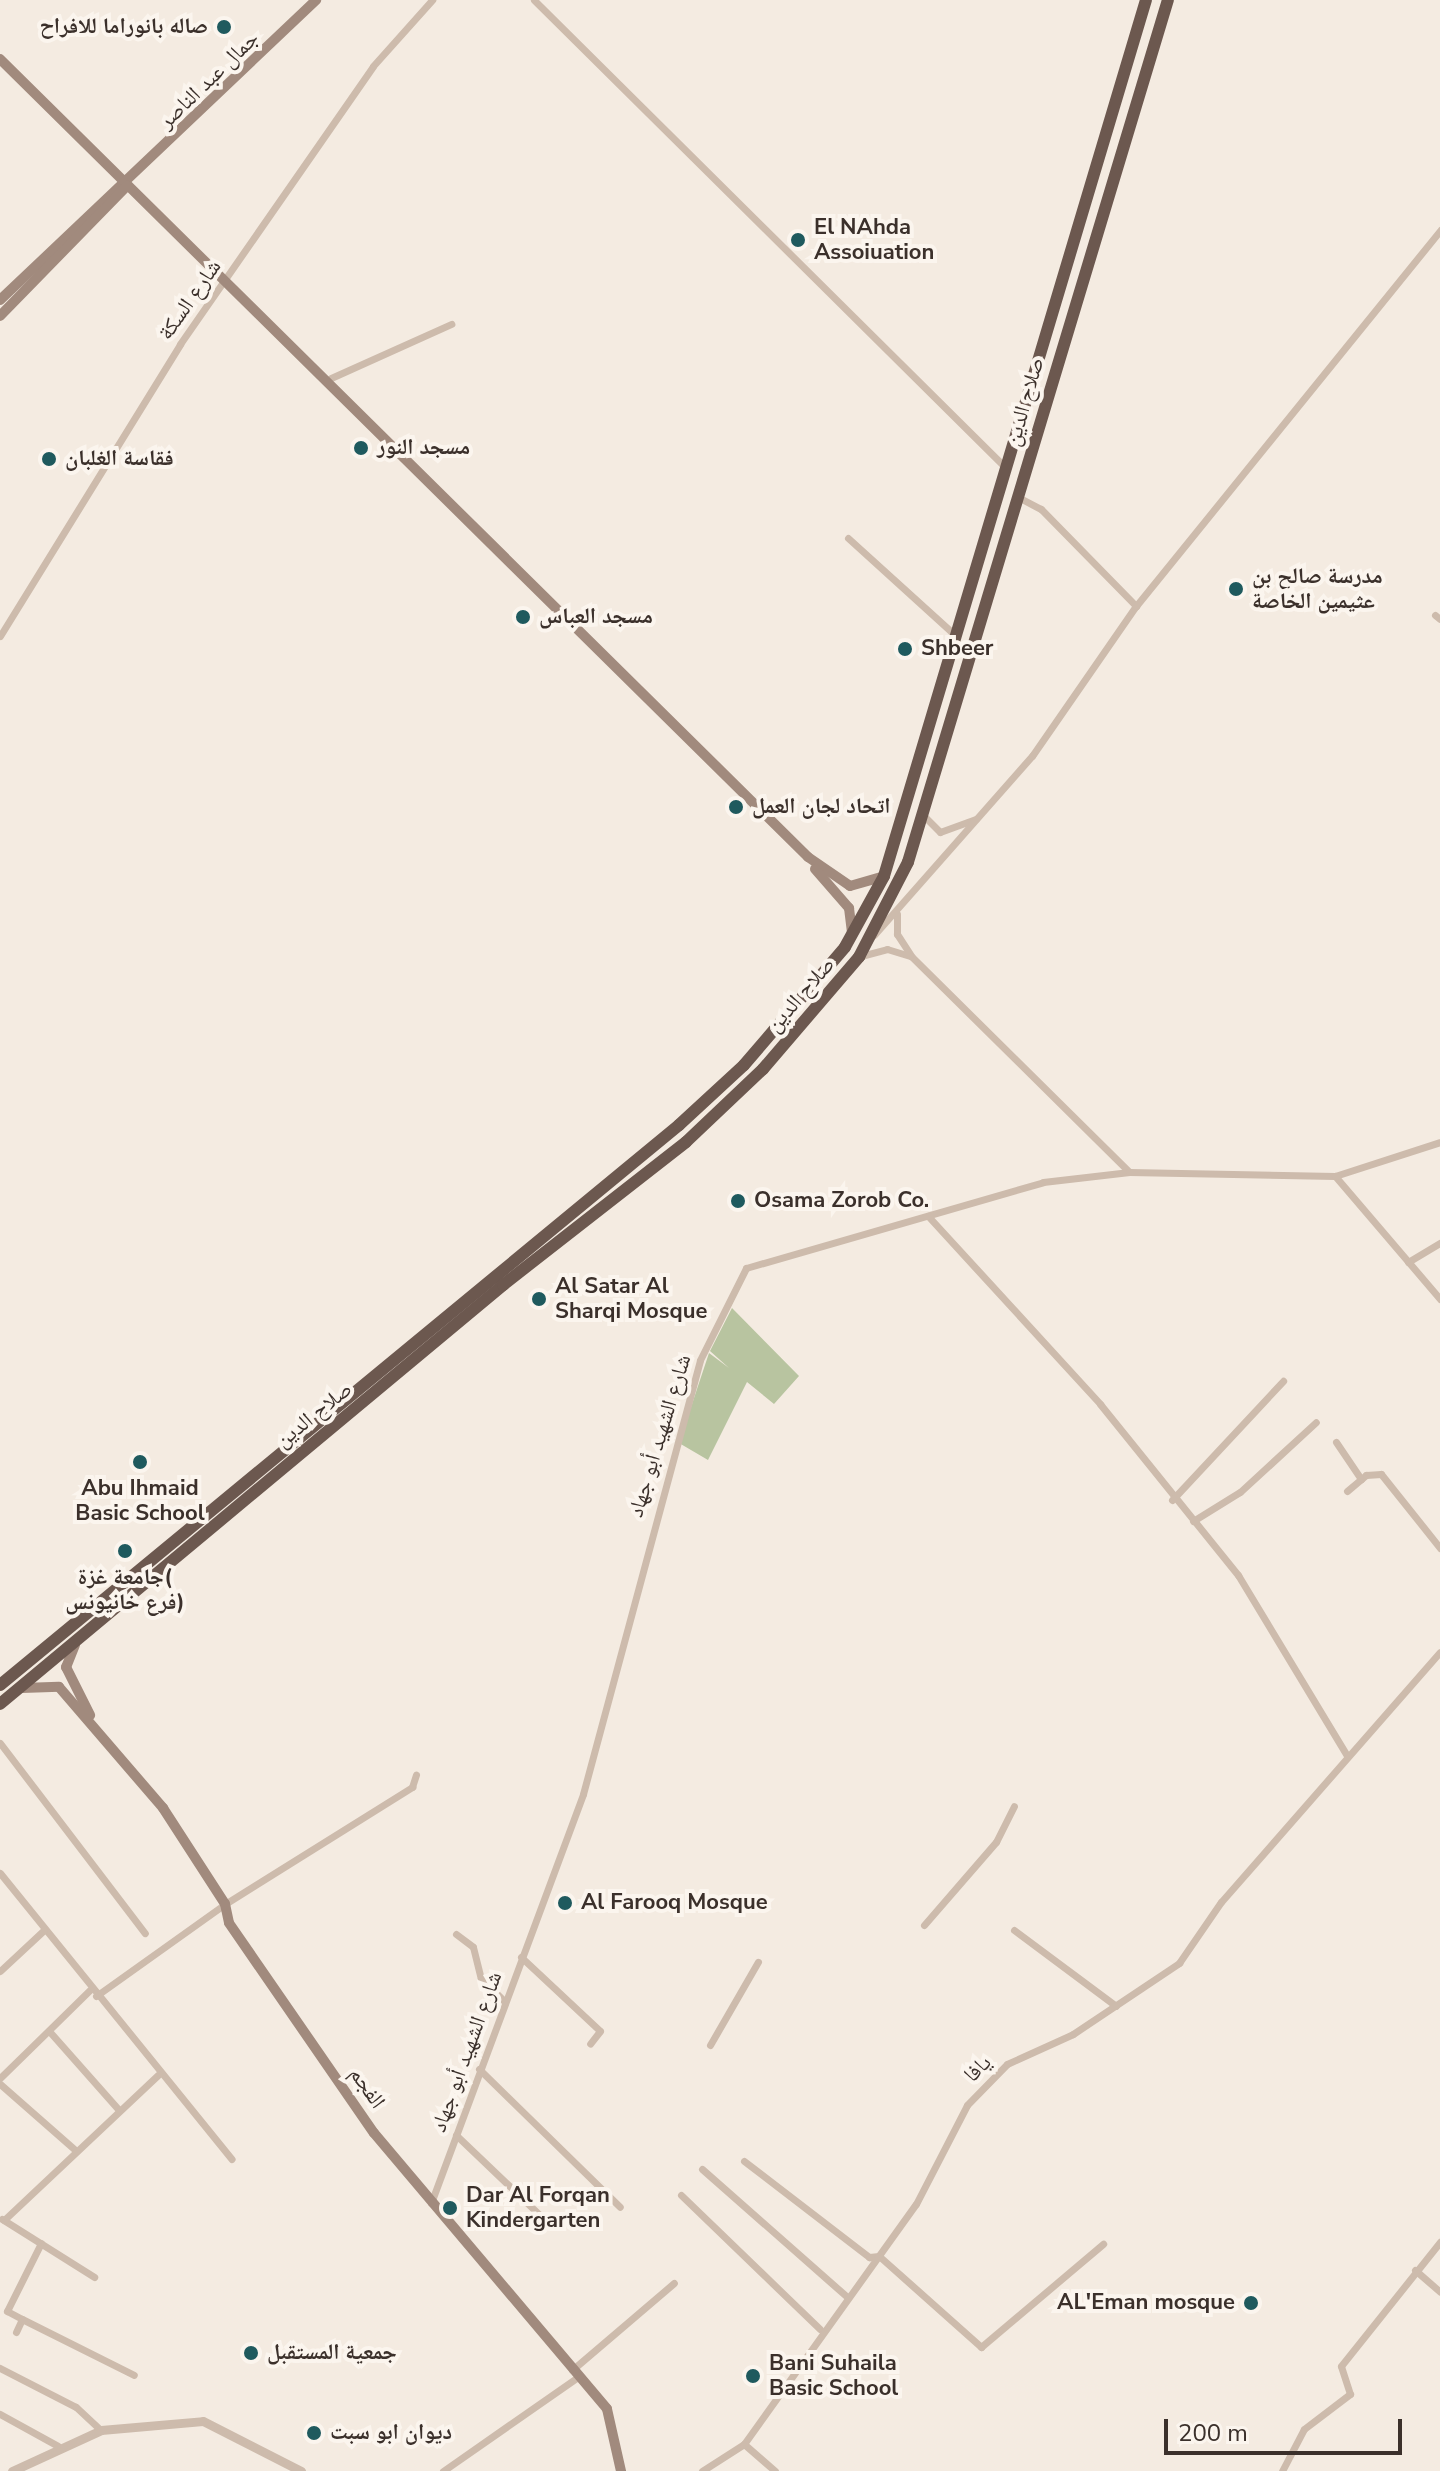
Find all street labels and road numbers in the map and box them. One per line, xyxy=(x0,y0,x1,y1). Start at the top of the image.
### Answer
street label: جمال عبد الناصر xyxy=(153,26,265,134)
street label: شارع السكة xyxy=(153,255,227,345)
street label: صلاح الدين xyxy=(1000,355,1050,449)
street label: صلاح الدين xyxy=(761,952,841,1038)
street label: شارع الشهيد أبو جهاد xyxy=(623,1352,697,1520)
street label: صلاح الدين xyxy=(270,1376,358,1454)
street label: شارع الشهيد أبو جهاد xyxy=(426,1968,508,2136)
street label: يافا xyxy=(959,2050,997,2088)
street label: الفجم xyxy=(343,2062,391,2114)

